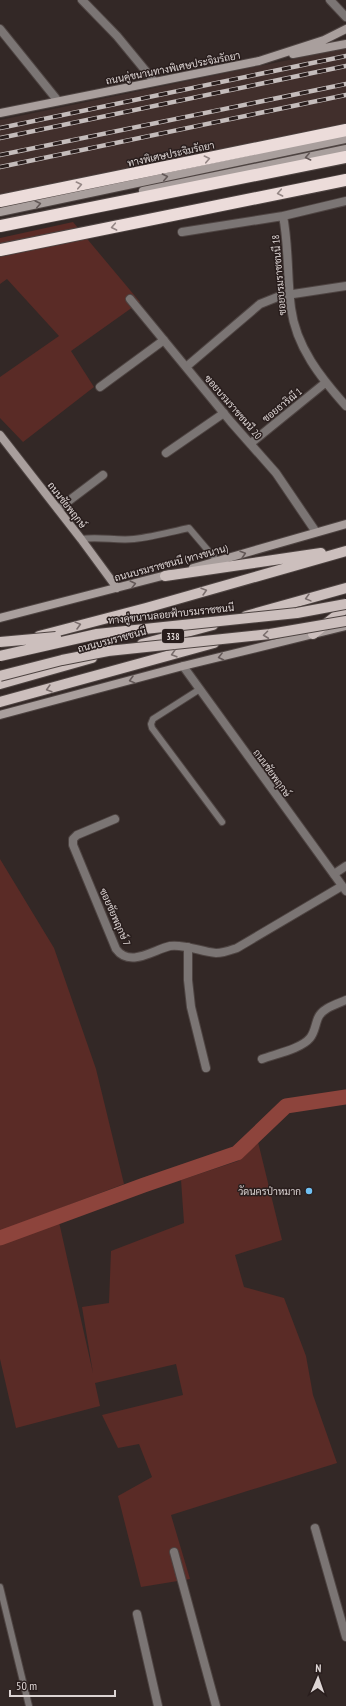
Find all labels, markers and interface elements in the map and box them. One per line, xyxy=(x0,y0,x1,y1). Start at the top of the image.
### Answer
street label: ถนนคู่ขนานทางพิเศษประจิมรัถยา xyxy=(105,49,242,88)
street label: ทางพิเศษประจิมรัถยา xyxy=(126,138,216,170)
one-way arrow xyxy=(305,152,311,160)
one-way arrow xyxy=(204,155,210,163)
one-way arrow xyxy=(162,174,169,182)
one-way arrow xyxy=(76,181,82,190)
one-way arrow xyxy=(277,189,284,197)
one-way arrow xyxy=(35,200,41,208)
one-way arrow xyxy=(111,222,117,231)
street label: ซอยบรมราชชนนี 18 xyxy=(269,234,289,316)
street label: ซอยบรมราชชนนี 20 xyxy=(202,372,265,442)
street label: ซอยธาริณี 1 xyxy=(259,385,305,425)
street label: ถนนชัยพฤกษ์ xyxy=(45,478,90,531)
street label: ถนนบรมราชชนนี (ทางขนาน) xyxy=(113,541,230,584)
one-way arrow xyxy=(239,550,246,559)
one-way arrow xyxy=(129,580,136,589)
one-way arrow xyxy=(200,587,207,596)
one-way arrow xyxy=(305,593,312,602)
street label: ทางคู่ขนานลอยฟ้าบรมราชชนนี xyxy=(107,601,235,628)
one-way arrow xyxy=(75,621,82,630)
street label: ถนนบรมราชชนนี xyxy=(76,625,148,655)
road number: 338 xyxy=(162,629,184,643)
one-way arrow xyxy=(263,630,269,639)
one-way arrow xyxy=(171,649,178,658)
one-way arrow xyxy=(218,652,225,661)
one-way arrow xyxy=(129,675,135,683)
one-way arrow xyxy=(46,684,53,693)
street label: ถนนชัยพฤกษ์ xyxy=(250,746,295,800)
street label: ซอยชัยพฤกษ์ 7 xyxy=(97,886,134,948)
place label: วัดนครป่าหมาก xyxy=(238,1185,301,1198)
marker: วัดนครป่าหมาก xyxy=(304,1186,314,1196)
north arrow xyxy=(298,1658,338,1698)
text: N xyxy=(315,1661,322,1675)
scale bar xyxy=(10,1672,115,1698)
text: 50 m xyxy=(16,1678,37,1693)

